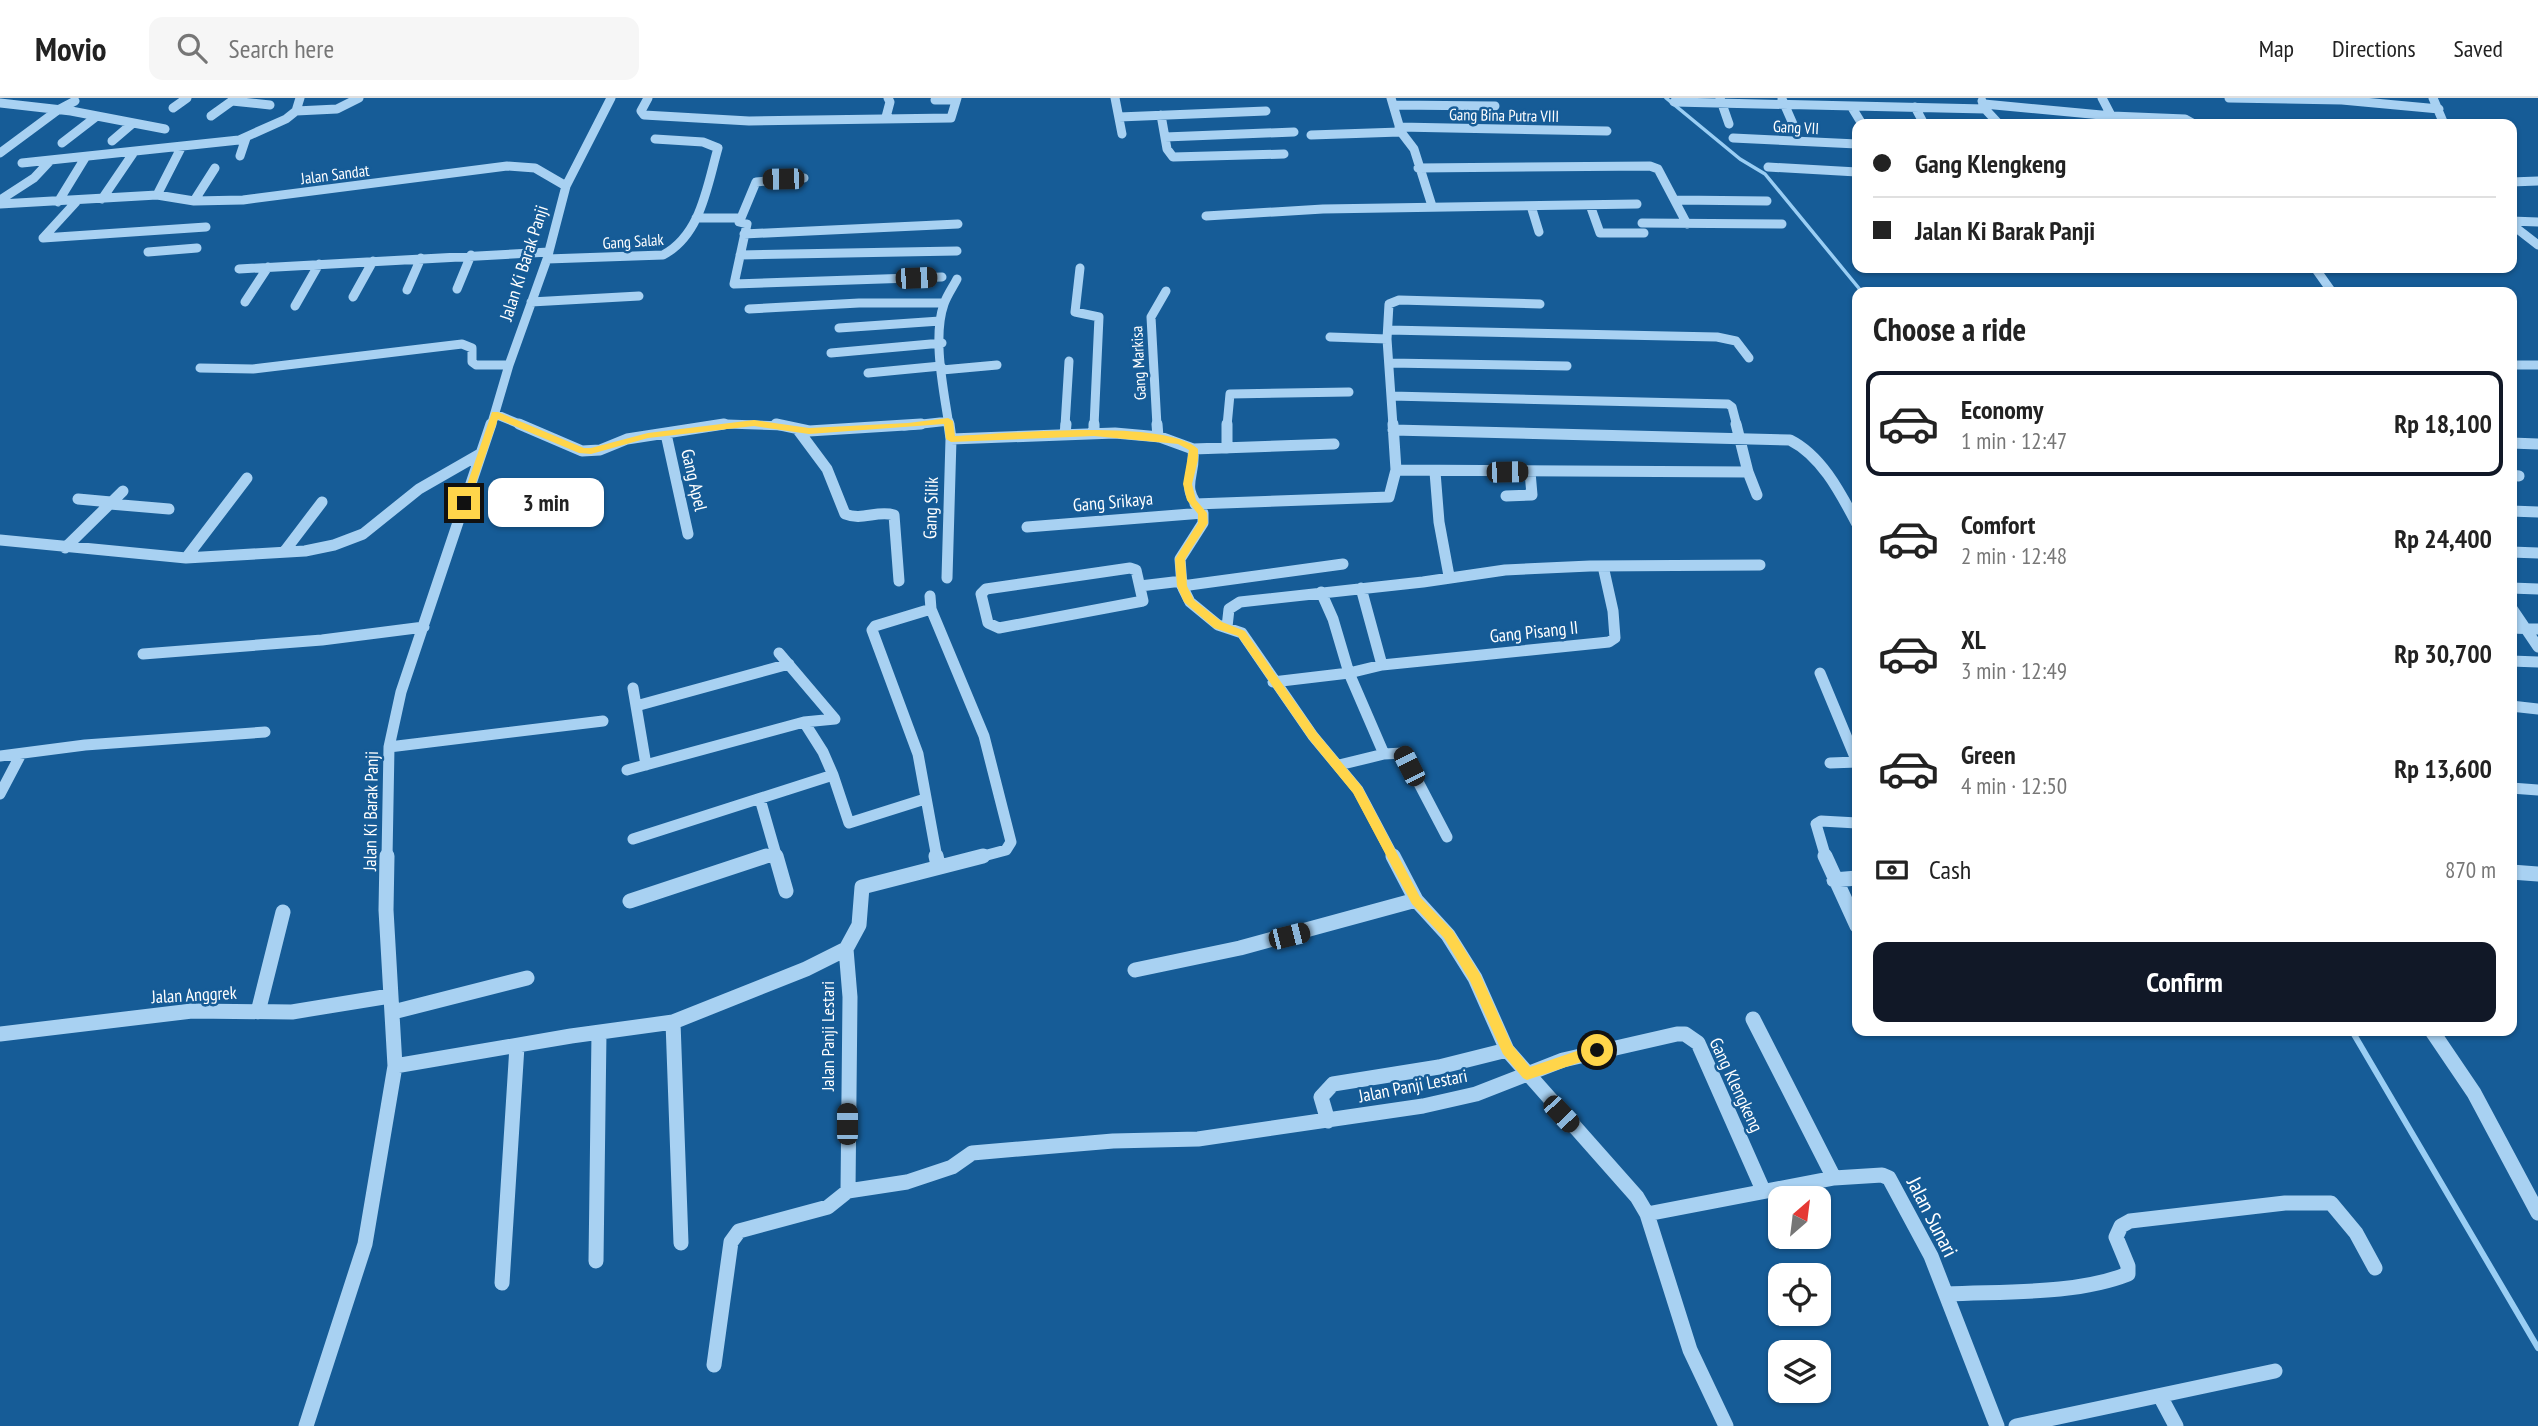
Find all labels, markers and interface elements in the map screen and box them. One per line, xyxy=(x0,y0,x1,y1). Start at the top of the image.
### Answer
search box xyxy=(149,17,639,80)
text: Movio xyxy=(35,27,107,70)
icon: search xyxy=(173,29,211,67)
text: Search here xyxy=(229,32,334,65)
text: Map xyxy=(2259,33,2294,64)
text: Directions xyxy=(2332,33,2416,64)
text: Saved xyxy=(2454,33,2503,64)
street label: Gang Bina Putra VIII xyxy=(1449,104,1559,126)
street label: Gang VII xyxy=(1772,116,1820,138)
text: Gang Klengkeng xyxy=(1915,147,2066,180)
street label: Jalan Sandat xyxy=(299,160,371,188)
car xyxy=(762,168,805,190)
street label: Jalan Ki Barak Panji xyxy=(494,202,553,324)
text: Jalan Ki Barak Panji xyxy=(1915,214,2095,247)
street label: Gang Salak xyxy=(602,229,665,253)
car xyxy=(895,267,938,289)
text: Choose a ride xyxy=(1873,308,2026,350)
street label: Gang Markisa xyxy=(1126,325,1150,401)
icon: car xyxy=(1877,392,1940,455)
text: Economy xyxy=(1961,393,2043,426)
text: Rp 18,100 xyxy=(2394,407,2492,440)
text: 1 min · 12:47 xyxy=(1961,426,2067,455)
street label: Gang Apel xyxy=(676,447,713,514)
car xyxy=(1486,461,1529,483)
street label: Gang Silik xyxy=(918,476,943,539)
callout: 3 min xyxy=(489,478,604,528)
route end xyxy=(448,487,480,519)
street label: Gang Srikaya xyxy=(1072,487,1154,516)
text: 3 min xyxy=(523,488,569,517)
icon: car xyxy=(1877,507,1940,570)
text: Comfort xyxy=(1961,508,2035,541)
text: Rp 24,400 xyxy=(2394,522,2492,555)
text: 2 min · 12:48 xyxy=(1961,541,2067,570)
street label: Gang Pisang II xyxy=(1489,615,1579,648)
icon: car xyxy=(1877,622,1940,685)
text: XL xyxy=(1961,623,1986,656)
text: Rp 30,700 xyxy=(2394,637,2492,670)
text: 3 min · 12:49 xyxy=(1961,656,2067,685)
icon: car xyxy=(1877,737,1940,800)
text: Green xyxy=(1961,738,2016,771)
car xyxy=(1391,743,1428,789)
street label: Jalan Ki Barak Panji xyxy=(358,751,383,872)
text: Rp 13,600 xyxy=(2394,752,2492,785)
text: 4 min · 12:50 xyxy=(1961,771,2067,800)
icon: cash xyxy=(1873,851,1911,889)
text: Cash xyxy=(1929,853,1971,886)
text: 870 m xyxy=(2445,855,2496,884)
car xyxy=(1267,921,1312,951)
button: Confirm xyxy=(1873,942,2496,1022)
street label: Jalan Anggrek xyxy=(150,981,237,1008)
street label: Jalan Panji Lestari xyxy=(816,981,839,1092)
route start xyxy=(1581,1034,1613,1066)
street label: Gang Klengkeng xyxy=(1705,1034,1768,1136)
street label: Jalan Panji Lestari xyxy=(1356,1064,1469,1107)
car xyxy=(1539,1091,1584,1137)
car xyxy=(837,1103,858,1145)
street label: Jalan Sunari xyxy=(1900,1171,1964,1261)
north arrow xyxy=(1768,1186,1830,1250)
map controls xyxy=(1768,1186,1831,1403)
button: locate xyxy=(1768,1263,1831,1326)
button: layers xyxy=(1768,1340,1831,1403)

